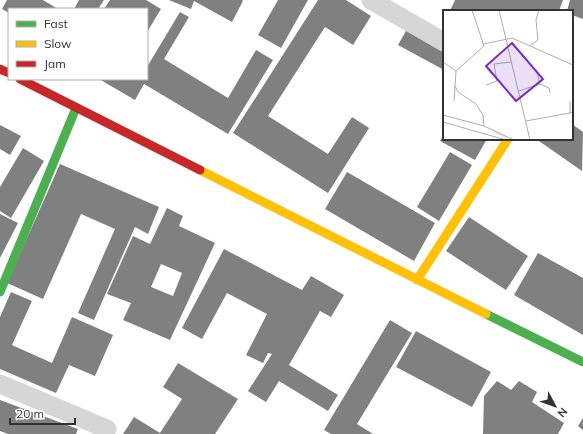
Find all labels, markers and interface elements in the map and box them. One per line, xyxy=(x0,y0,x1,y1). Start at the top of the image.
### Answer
legend xyxy=(8,8,148,80)
inset map xyxy=(443,10,573,140)
text: Fast xyxy=(44,16,68,31)
text: Slow xyxy=(44,36,72,51)
text: Jam xyxy=(44,56,66,71)
north arrow xyxy=(535,386,575,426)
scale bar xyxy=(10,400,75,426)
text: N xyxy=(555,405,571,420)
text: 20 m xyxy=(16,406,44,421)

